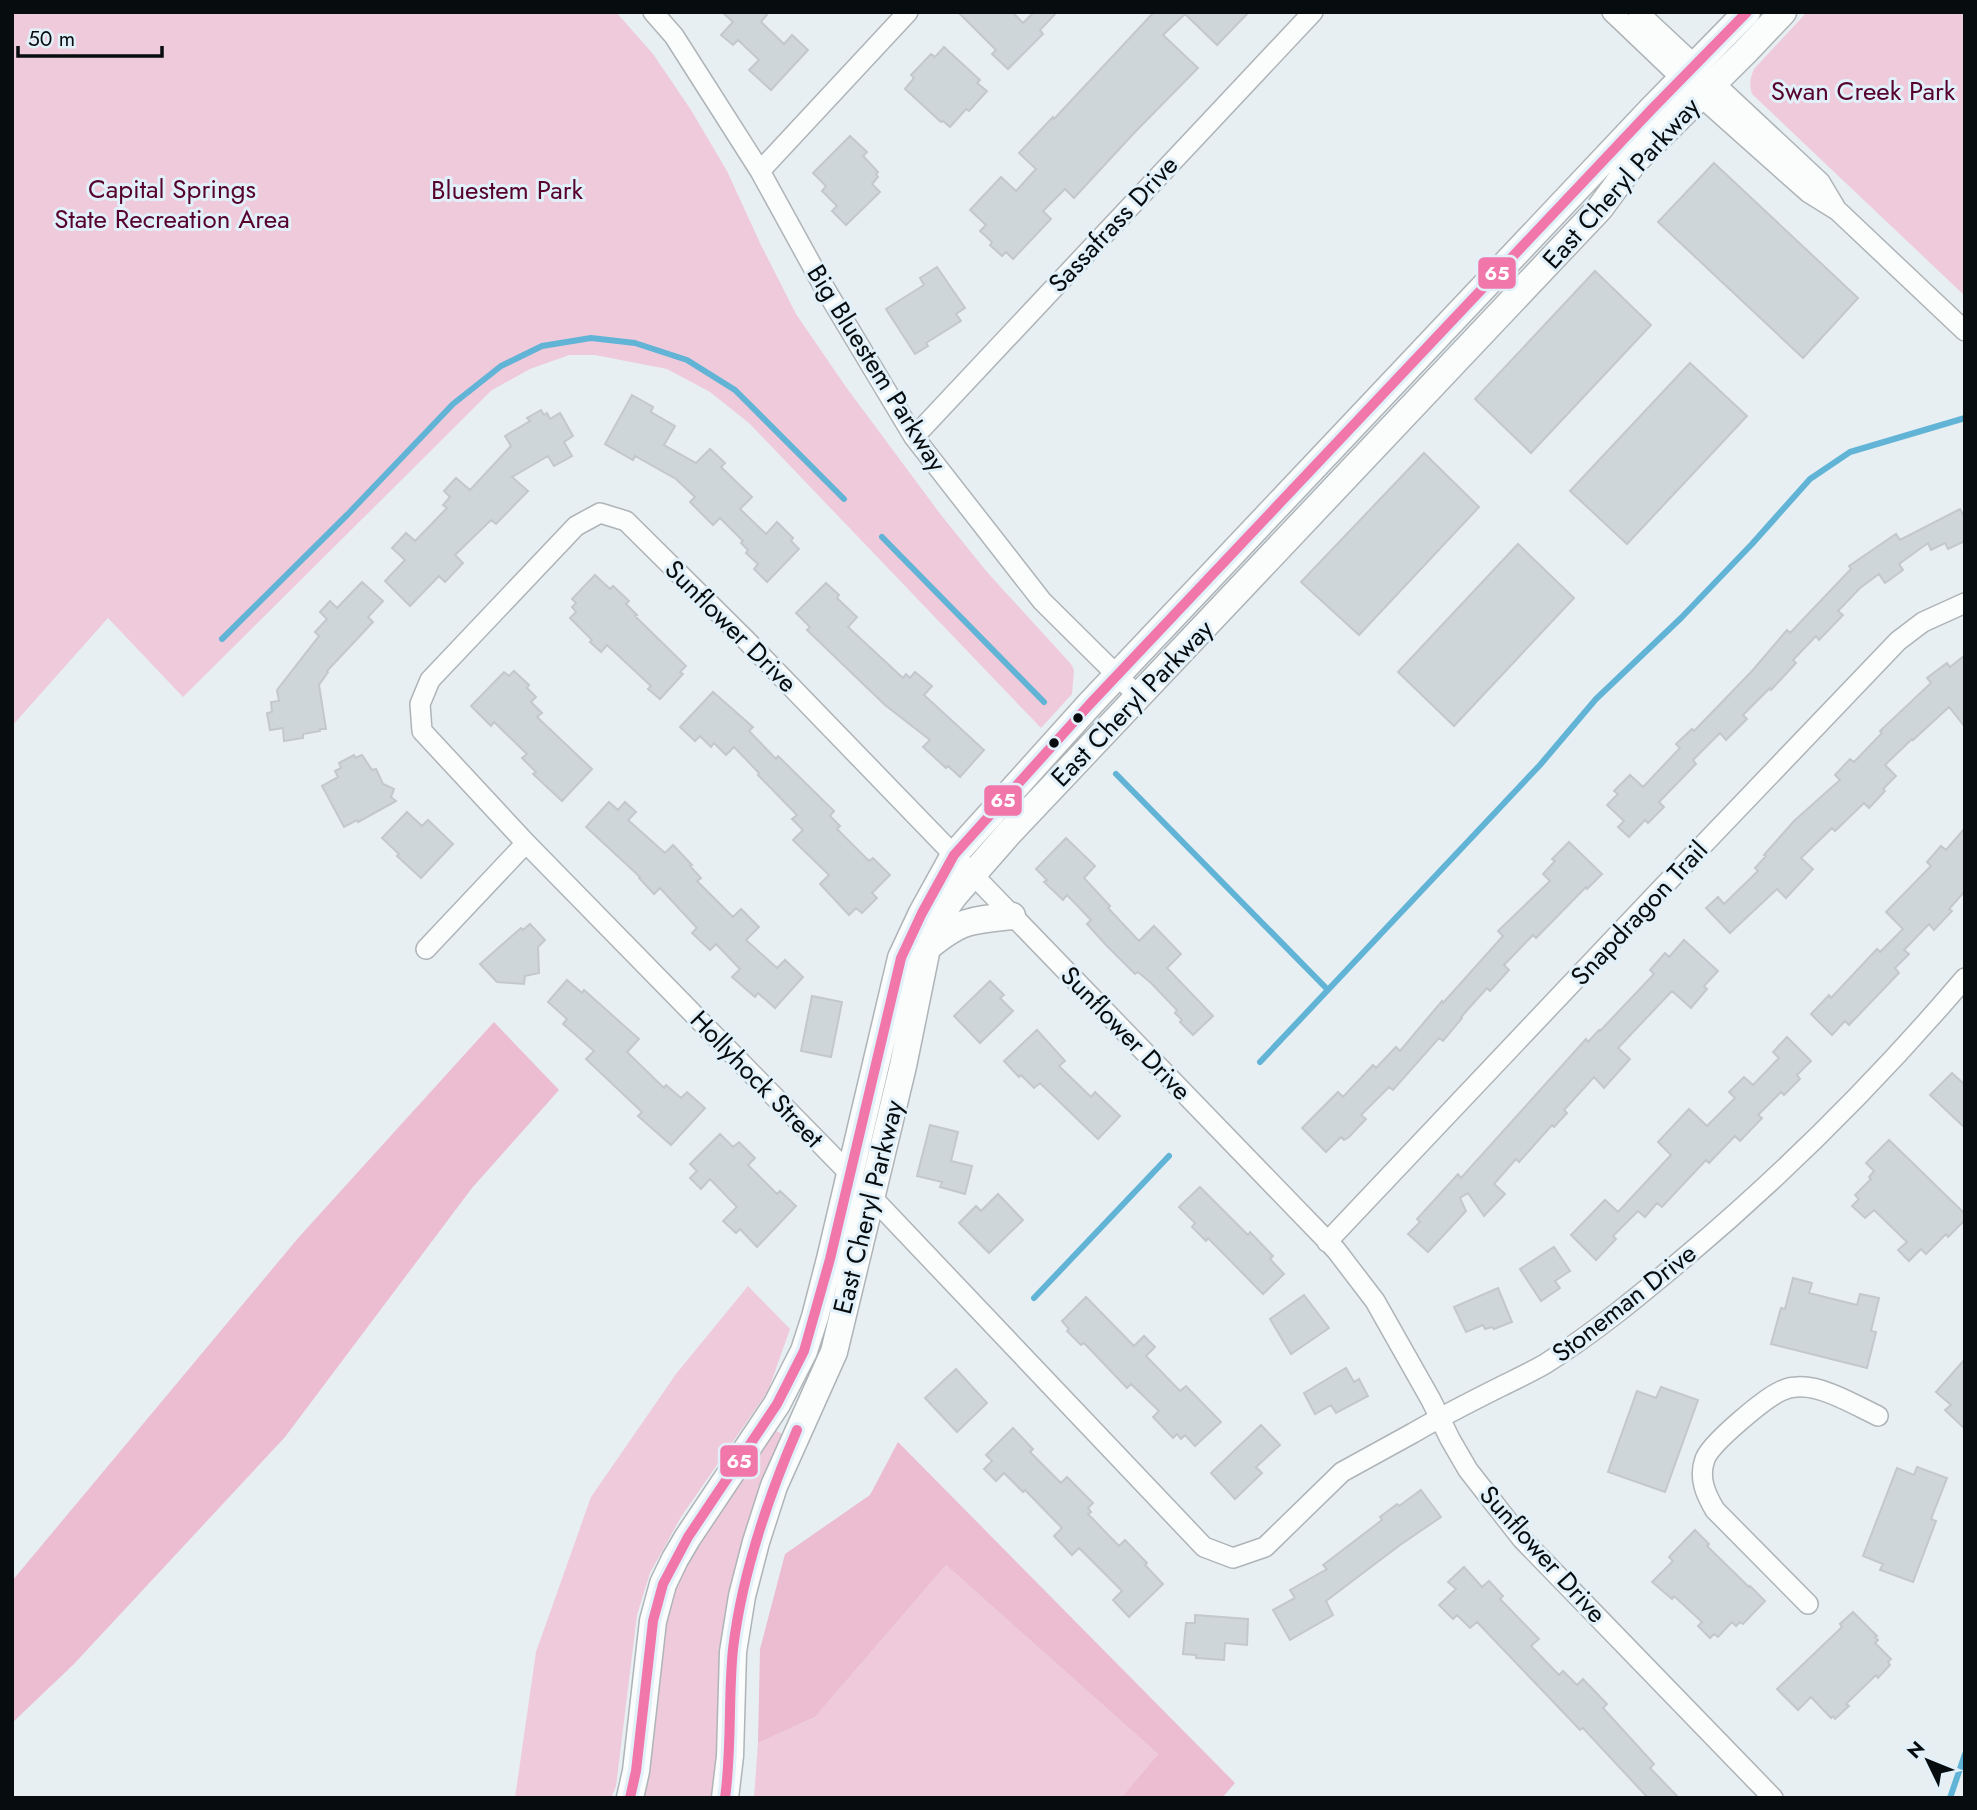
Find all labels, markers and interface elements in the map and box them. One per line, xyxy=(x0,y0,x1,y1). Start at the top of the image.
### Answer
scale bar xyxy=(18,14,161,58)
text: 50 m xyxy=(28,24,75,54)
park label: Swan Creek Park xyxy=(1771,72,1956,110)
street label: East Cheryl Parkway xyxy=(1534,88,1709,277)
street label: Sassafrass Drive xyxy=(1039,147,1187,301)
park label: Capital Springs State Recreation Area xyxy=(54,170,290,238)
park label: Bluestem Park xyxy=(431,171,584,209)
line badge: 65 xyxy=(1477,256,1517,290)
street label: Big Bluestem Parkway xyxy=(798,257,956,479)
text: 65 xyxy=(1485,260,1509,287)
street label: Sunflower Drive xyxy=(656,551,806,701)
street label: East Cheryl Parkway xyxy=(1042,611,1222,795)
unlabelled marker xyxy=(1071,711,1085,725)
unlabelled marker xyxy=(1047,736,1061,750)
line badge: 65 xyxy=(983,784,1023,817)
text: 65 xyxy=(991,787,1015,814)
street label: Snapdragon Trail xyxy=(1562,832,1716,994)
street label: Sunflower Drive xyxy=(1052,957,1200,1109)
street label: Hollyhock Street xyxy=(682,1002,833,1157)
street label: East Cheryl Parkway xyxy=(823,1095,913,1318)
street label: Stoneman Drive xyxy=(1544,1235,1704,1371)
line badge: 65 xyxy=(719,1444,759,1478)
text: 65 xyxy=(727,1448,751,1475)
street label: Sunflower Drive xyxy=(1471,1477,1615,1631)
north arrow xyxy=(1893,1726,1963,1796)
text: N xyxy=(1901,1735,1931,1764)

